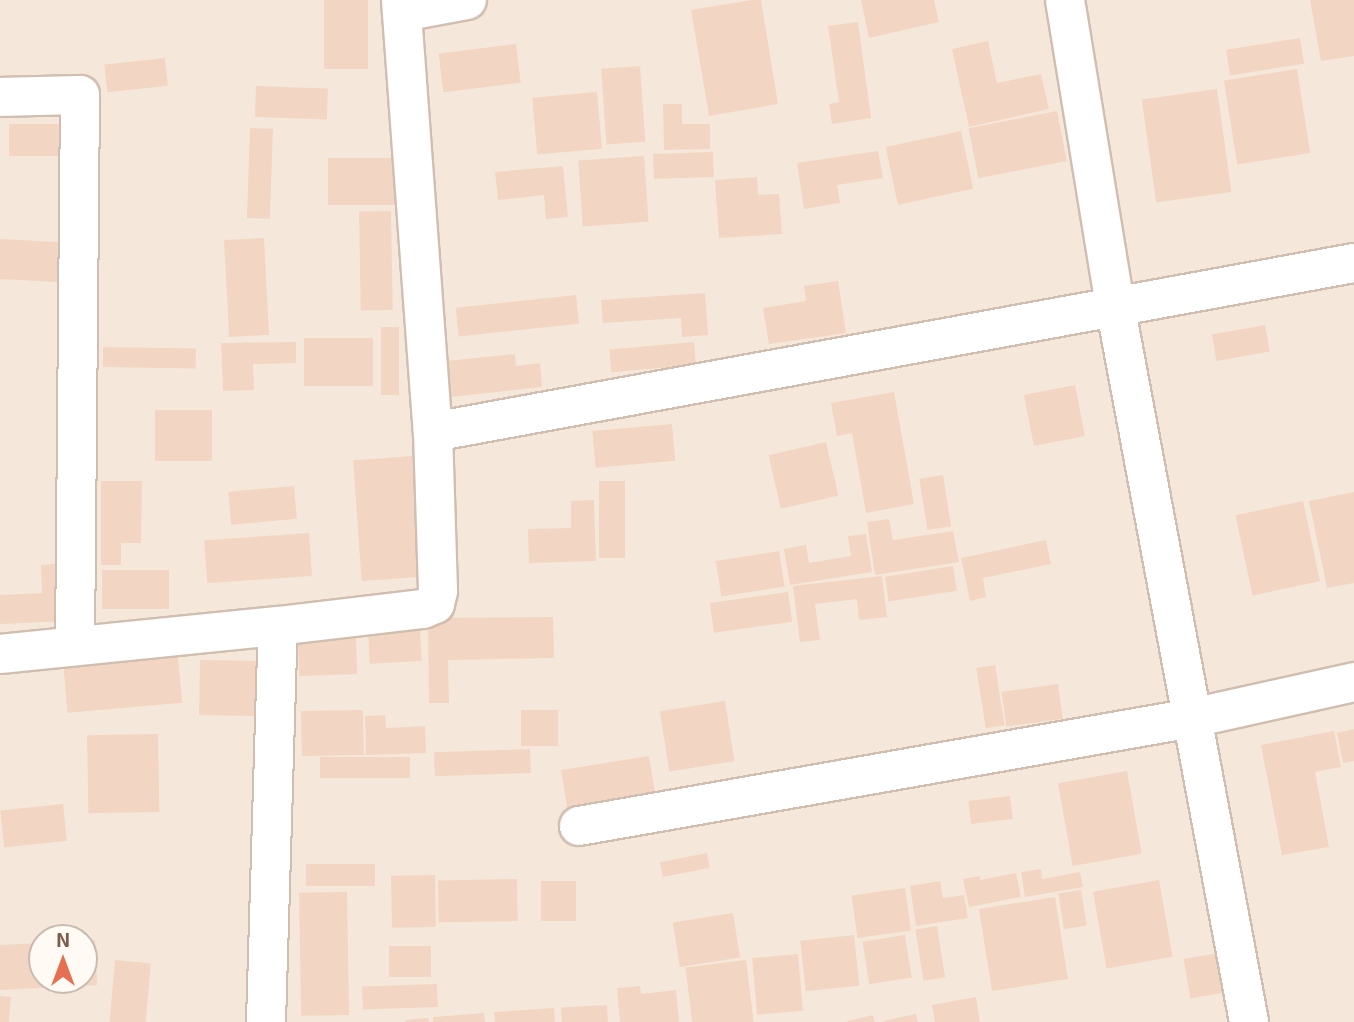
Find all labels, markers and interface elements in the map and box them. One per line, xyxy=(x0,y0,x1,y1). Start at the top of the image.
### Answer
north arrow xyxy=(28,924,98,994)
text: N xyxy=(56,928,70,951)

